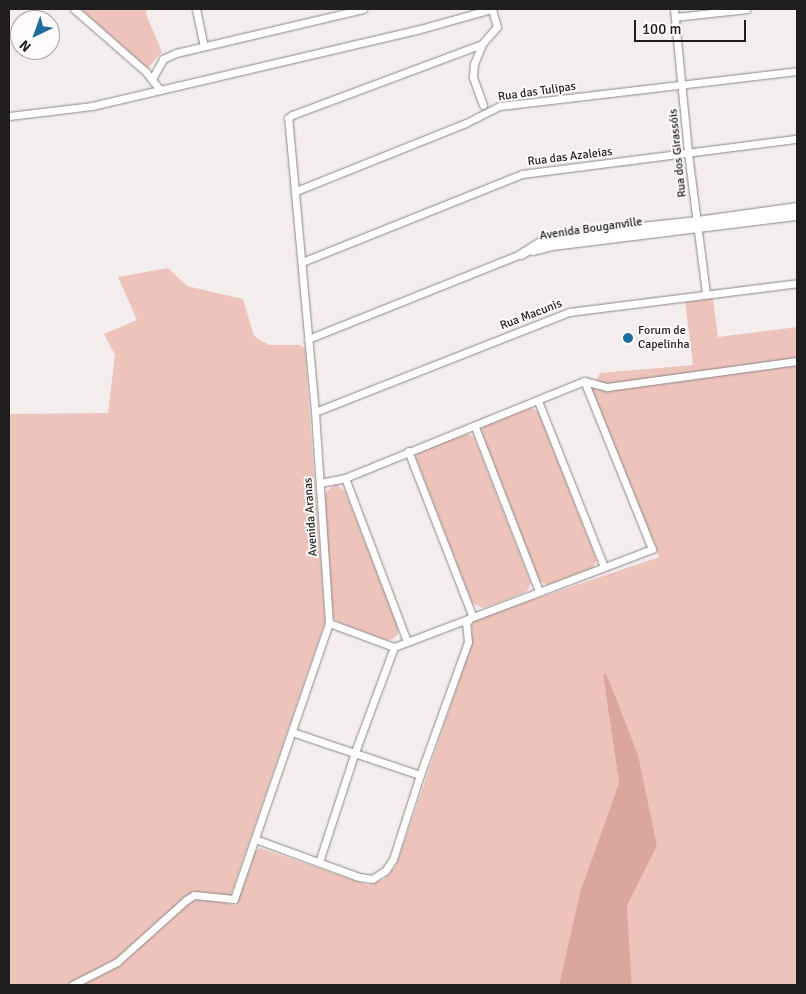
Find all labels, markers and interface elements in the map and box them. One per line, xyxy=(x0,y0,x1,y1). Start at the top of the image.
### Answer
north arrow xyxy=(10,10,60,60)
scale bar xyxy=(636,10,748,42)
text: 100 m xyxy=(642,20,682,38)
text: N xyxy=(16,36,35,55)
street label: Rua das Tulipas xyxy=(497,79,577,105)
street label: Rua dos Girassóis xyxy=(666,108,690,198)
street label: Rua das Azaleias xyxy=(527,145,613,169)
street label: Avenida Bouganville xyxy=(539,215,643,243)
street label: Rua Macunis xyxy=(498,297,564,333)
place label: Forum de Capelinha xyxy=(638,324,689,352)
marker: Forum de Capelinha xyxy=(622,332,634,344)
street label: Avenida Aranas xyxy=(301,477,321,557)

